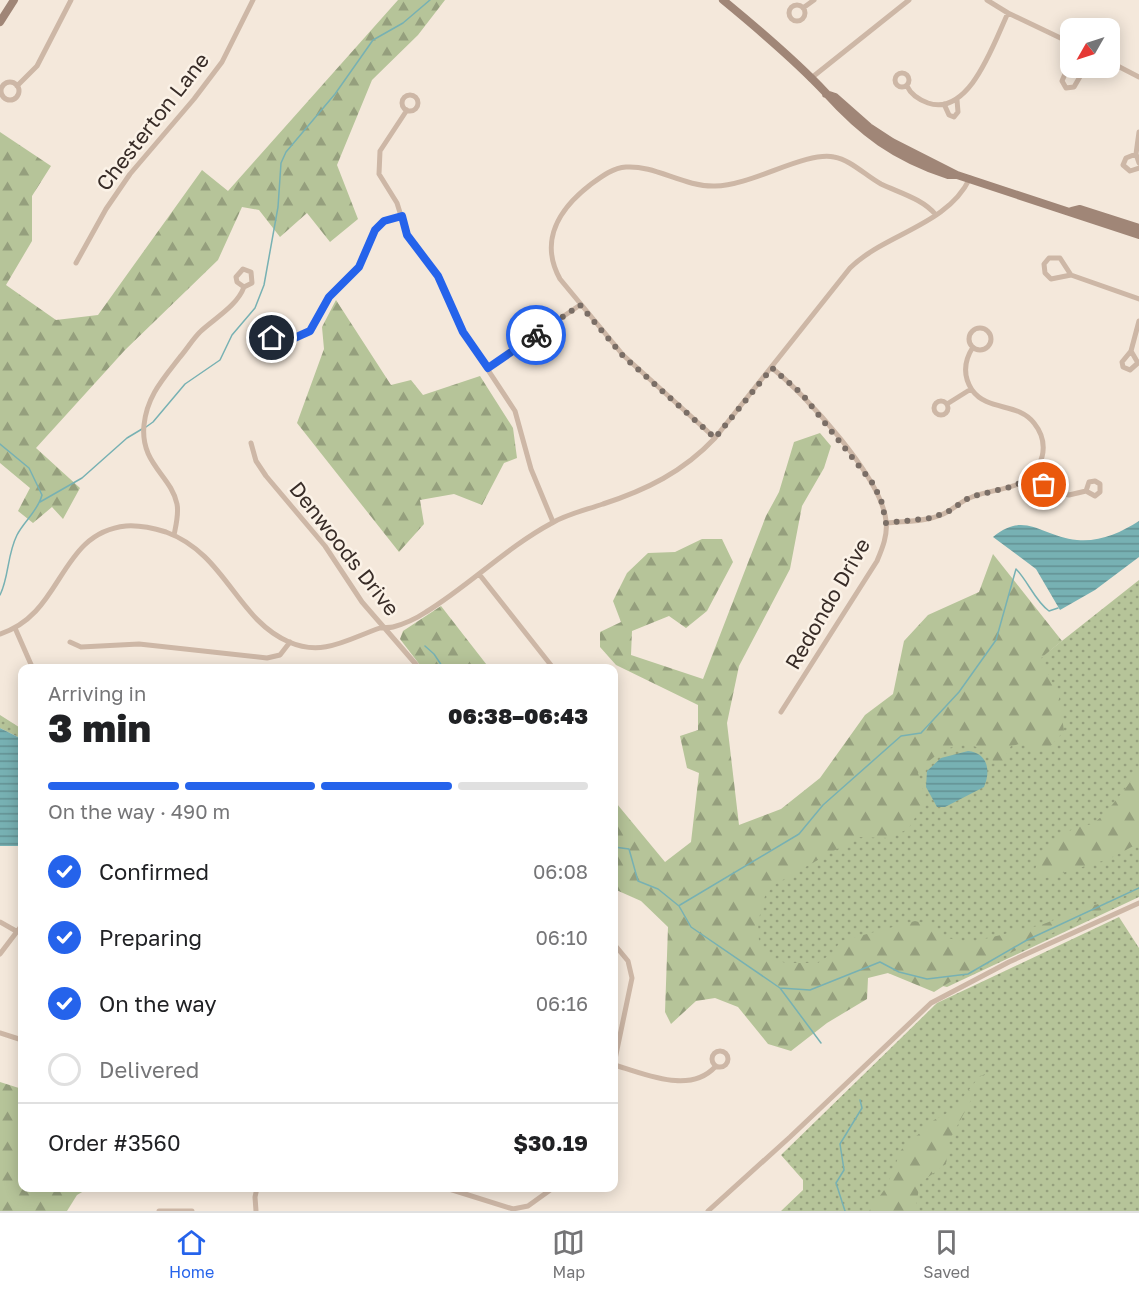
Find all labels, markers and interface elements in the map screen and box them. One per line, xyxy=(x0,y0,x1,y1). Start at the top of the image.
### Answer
north arrow xyxy=(1060,18,1120,78)
map controls xyxy=(1060,18,1120,78)
street label: Chesterton Lane xyxy=(90,47,214,196)
courier xyxy=(506,305,566,365)
pin xyxy=(246,312,297,363)
icon: bike xyxy=(520,319,553,352)
icon: home xyxy=(255,321,288,354)
pin xyxy=(1018,459,1069,510)
icon: bag xyxy=(1027,468,1060,501)
street label: Denwoods Drive xyxy=(284,476,405,621)
street label: Redondo Drive xyxy=(779,533,875,674)
text: Arriving in xyxy=(48,681,146,705)
text: 06:38–06:43 xyxy=(448,702,588,729)
text: 3 min xyxy=(48,704,151,751)
text: On the way · 490 m xyxy=(48,799,230,823)
icon: check xyxy=(48,855,81,888)
text: Confirmed xyxy=(99,858,209,885)
text: 06:08 xyxy=(533,859,588,883)
icon: check xyxy=(48,921,81,954)
text: Preparing xyxy=(99,924,202,951)
text: 06:10 xyxy=(535,925,588,949)
icon: check xyxy=(48,987,81,1020)
text: On the way xyxy=(99,990,217,1017)
text: 06:16 xyxy=(536,991,588,1015)
text: Delivered xyxy=(99,1056,199,1083)
text: Order #3560 xyxy=(48,1129,181,1156)
text: $30.19 xyxy=(513,1129,588,1156)
tab: Home xyxy=(169,1226,214,1282)
tab: Map xyxy=(552,1226,585,1282)
tab: Saved xyxy=(923,1226,970,1282)

